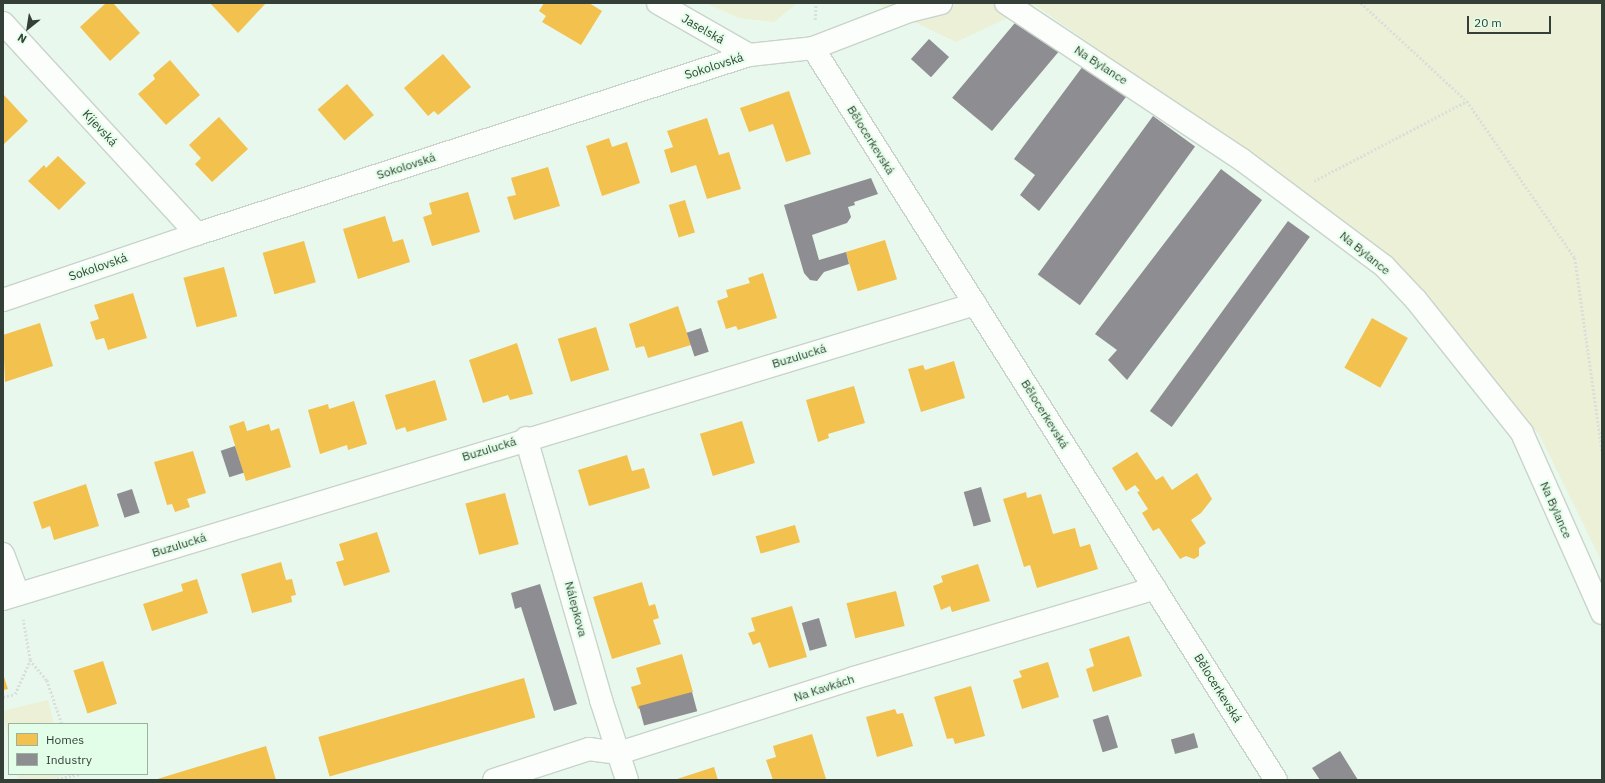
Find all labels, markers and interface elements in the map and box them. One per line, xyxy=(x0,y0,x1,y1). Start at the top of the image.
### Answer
north arrow xyxy=(8,8,48,48)
scale bar xyxy=(1469,8,1553,34)
street label: Jaselská xyxy=(679,11,727,47)
text: 20 m xyxy=(1474,15,1502,30)
text: N xyxy=(15,30,29,46)
street label: Na Bylance xyxy=(1072,42,1130,88)
street label: Sokolovská xyxy=(683,50,745,82)
street label: Bělocerkevská xyxy=(844,103,898,177)
street label: Kijevská xyxy=(80,107,120,149)
street label: Sokolovská xyxy=(375,150,437,182)
street label: Na Bylance xyxy=(1337,228,1393,278)
street label: Sokolovská xyxy=(67,250,129,284)
street label: Buzulucká xyxy=(770,341,828,371)
street label: Bělocerkevská xyxy=(1018,377,1072,451)
street label: Buzulucká xyxy=(460,434,518,464)
street label: Na Bylance xyxy=(1537,479,1575,541)
street label: Buzulucká xyxy=(150,530,208,560)
street label: Nálepkova xyxy=(562,580,590,638)
street label: Bělocerkevská xyxy=(1191,651,1245,725)
street label: Na Kavkách xyxy=(792,671,856,705)
legend xyxy=(8,723,148,775)
text: Homes xyxy=(46,732,84,747)
text: Industry xyxy=(46,752,92,767)

